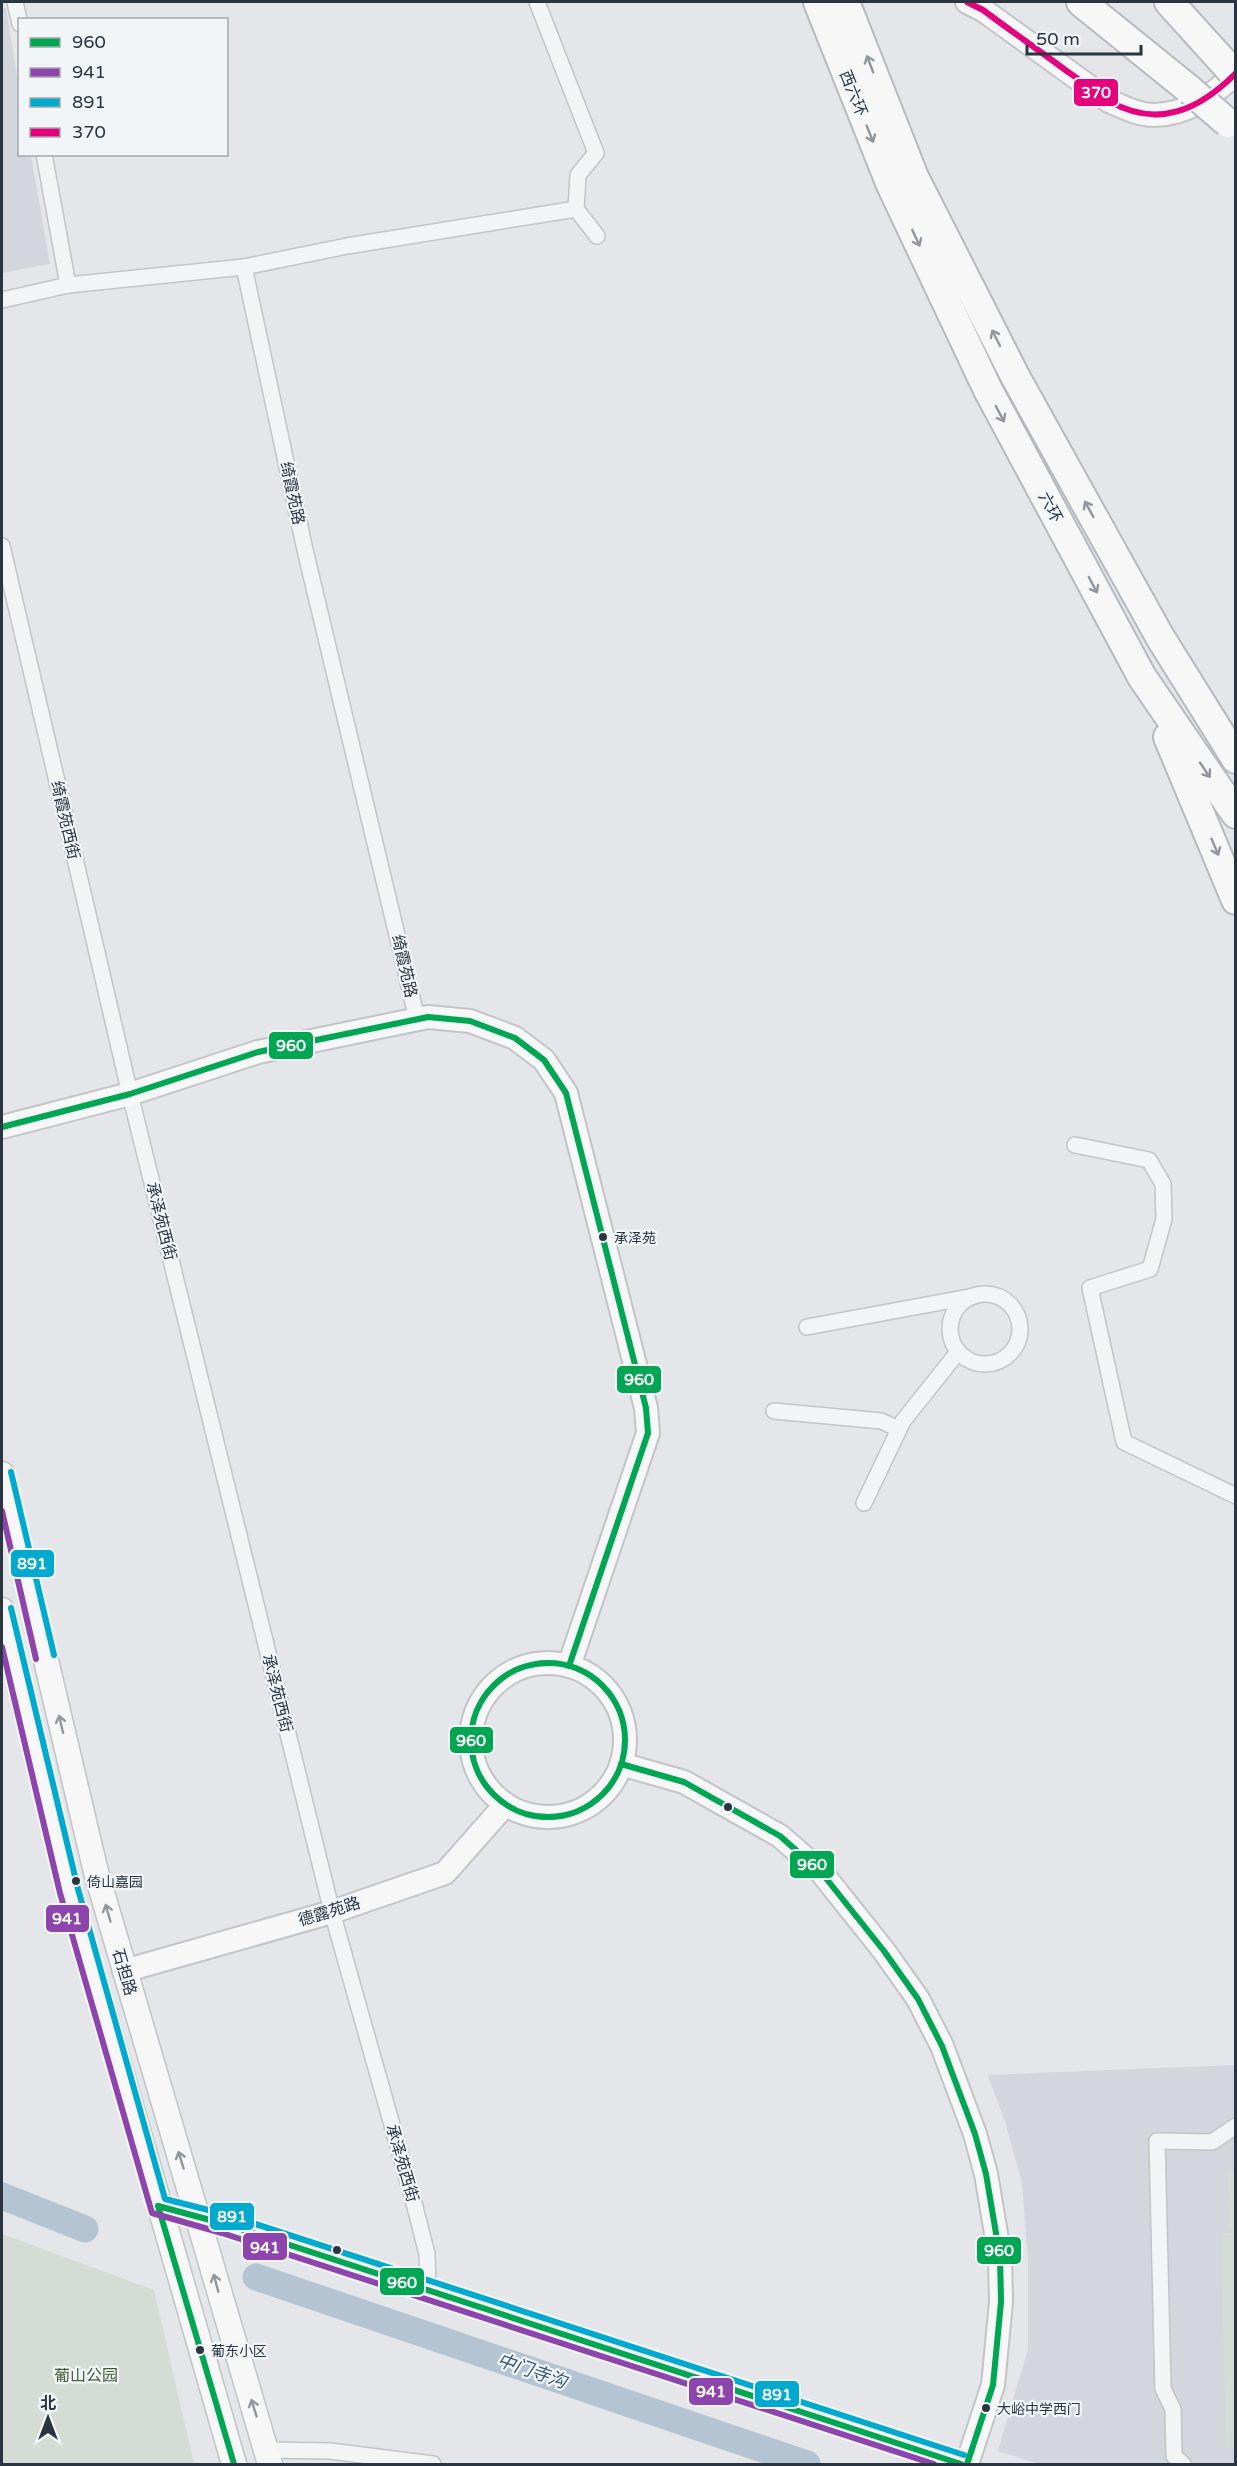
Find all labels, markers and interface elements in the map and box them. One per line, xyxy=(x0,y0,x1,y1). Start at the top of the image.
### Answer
legend xyxy=(18,18,228,156)
scale bar xyxy=(1027,18,1141,56)
text: 50 m xyxy=(1036,28,1080,50)
text: 960 xyxy=(72,31,106,53)
one-way arrow xyxy=(863,55,874,73)
text: 941 xyxy=(72,61,106,83)
street label: 西六环 xyxy=(835,67,871,119)
line badge: 370 xyxy=(1073,78,1119,107)
text: 370 xyxy=(1081,83,1111,103)
text: 891 xyxy=(72,91,106,113)
text: 370 xyxy=(72,121,106,143)
one-way arrow xyxy=(866,124,877,143)
one-way arrow xyxy=(910,229,922,247)
one-way arrow xyxy=(990,330,1002,347)
one-way arrow xyxy=(995,404,1006,422)
street label: 绮霞苑路 xyxy=(276,460,308,527)
street label: 六环 xyxy=(1034,489,1066,526)
one-way arrow xyxy=(1083,501,1094,519)
one-way arrow xyxy=(1088,576,1099,594)
one-way arrow xyxy=(1199,761,1211,777)
street label: 绮霞苑西街 xyxy=(46,779,84,861)
one-way arrow xyxy=(1210,837,1221,856)
street label: 绮霞苑路 xyxy=(387,933,421,1000)
line badge: 960 xyxy=(268,1031,314,1060)
text: 960 xyxy=(276,1036,306,1056)
street label: 承泽苑西街 xyxy=(142,1180,180,1262)
place label: 承泽苑 xyxy=(614,1230,656,1247)
marker: 承泽苑 xyxy=(597,1231,609,1243)
line badge: 960 xyxy=(616,1365,662,1394)
text: 960 xyxy=(624,1370,654,1390)
line badge: 891 xyxy=(10,1549,55,1578)
text: 891 xyxy=(17,1554,47,1574)
street label: 承泽苑西街 xyxy=(258,1652,296,1734)
one-way arrow xyxy=(55,1714,66,1734)
line badge: 960 xyxy=(449,1726,494,1754)
text: 960 xyxy=(456,1731,486,1751)
unlabelled marker xyxy=(722,1801,734,1813)
line badge: 960 xyxy=(789,1850,835,1879)
text: 960 xyxy=(797,1855,827,1875)
place label: 倚山嘉园 xyxy=(87,1874,143,1891)
marker: 倚山嘉园 xyxy=(70,1875,82,1887)
street label: 德露苑路 xyxy=(296,1893,363,1931)
line badge: 941 xyxy=(45,1904,90,1933)
one-way arrow xyxy=(102,1904,113,1923)
text: 941 xyxy=(52,1909,82,1929)
street label: 石担路 xyxy=(108,1946,140,1998)
street label: 承泽苑西街 xyxy=(381,2122,423,2204)
one-way arrow xyxy=(175,2151,186,2170)
line badge: 891 xyxy=(209,2202,255,2231)
text: 891 xyxy=(217,2207,247,2227)
line badge: 941 xyxy=(242,2232,288,2261)
line badge: 960 xyxy=(976,2236,1022,2265)
text: 941 xyxy=(250,2238,280,2258)
text: 960 xyxy=(984,2241,1014,2261)
unlabelled marker xyxy=(331,2244,343,2256)
line badge: 960 xyxy=(379,2267,425,2296)
text: 960 xyxy=(387,2273,417,2293)
one-way arrow xyxy=(210,2274,222,2293)
place label: 葡东小区 xyxy=(211,2343,267,2360)
marker: 葡东小区 xyxy=(194,2344,206,2356)
water label: 中门寺沟 xyxy=(494,2349,572,2394)
park label: 葡山公园 xyxy=(54,2366,118,2386)
line badge: 941 xyxy=(688,2377,734,2406)
line badge: 891 xyxy=(754,2380,800,2408)
text: 941 xyxy=(696,2382,726,2402)
text: 891 xyxy=(762,2385,792,2405)
north arrow xyxy=(18,2388,78,2448)
text: 北 xyxy=(40,2394,56,2414)
one-way arrow xyxy=(248,2399,259,2418)
place label: 大峪中学西门 xyxy=(997,2401,1081,2418)
marker: 大峪中学西门 xyxy=(980,2402,992,2414)

